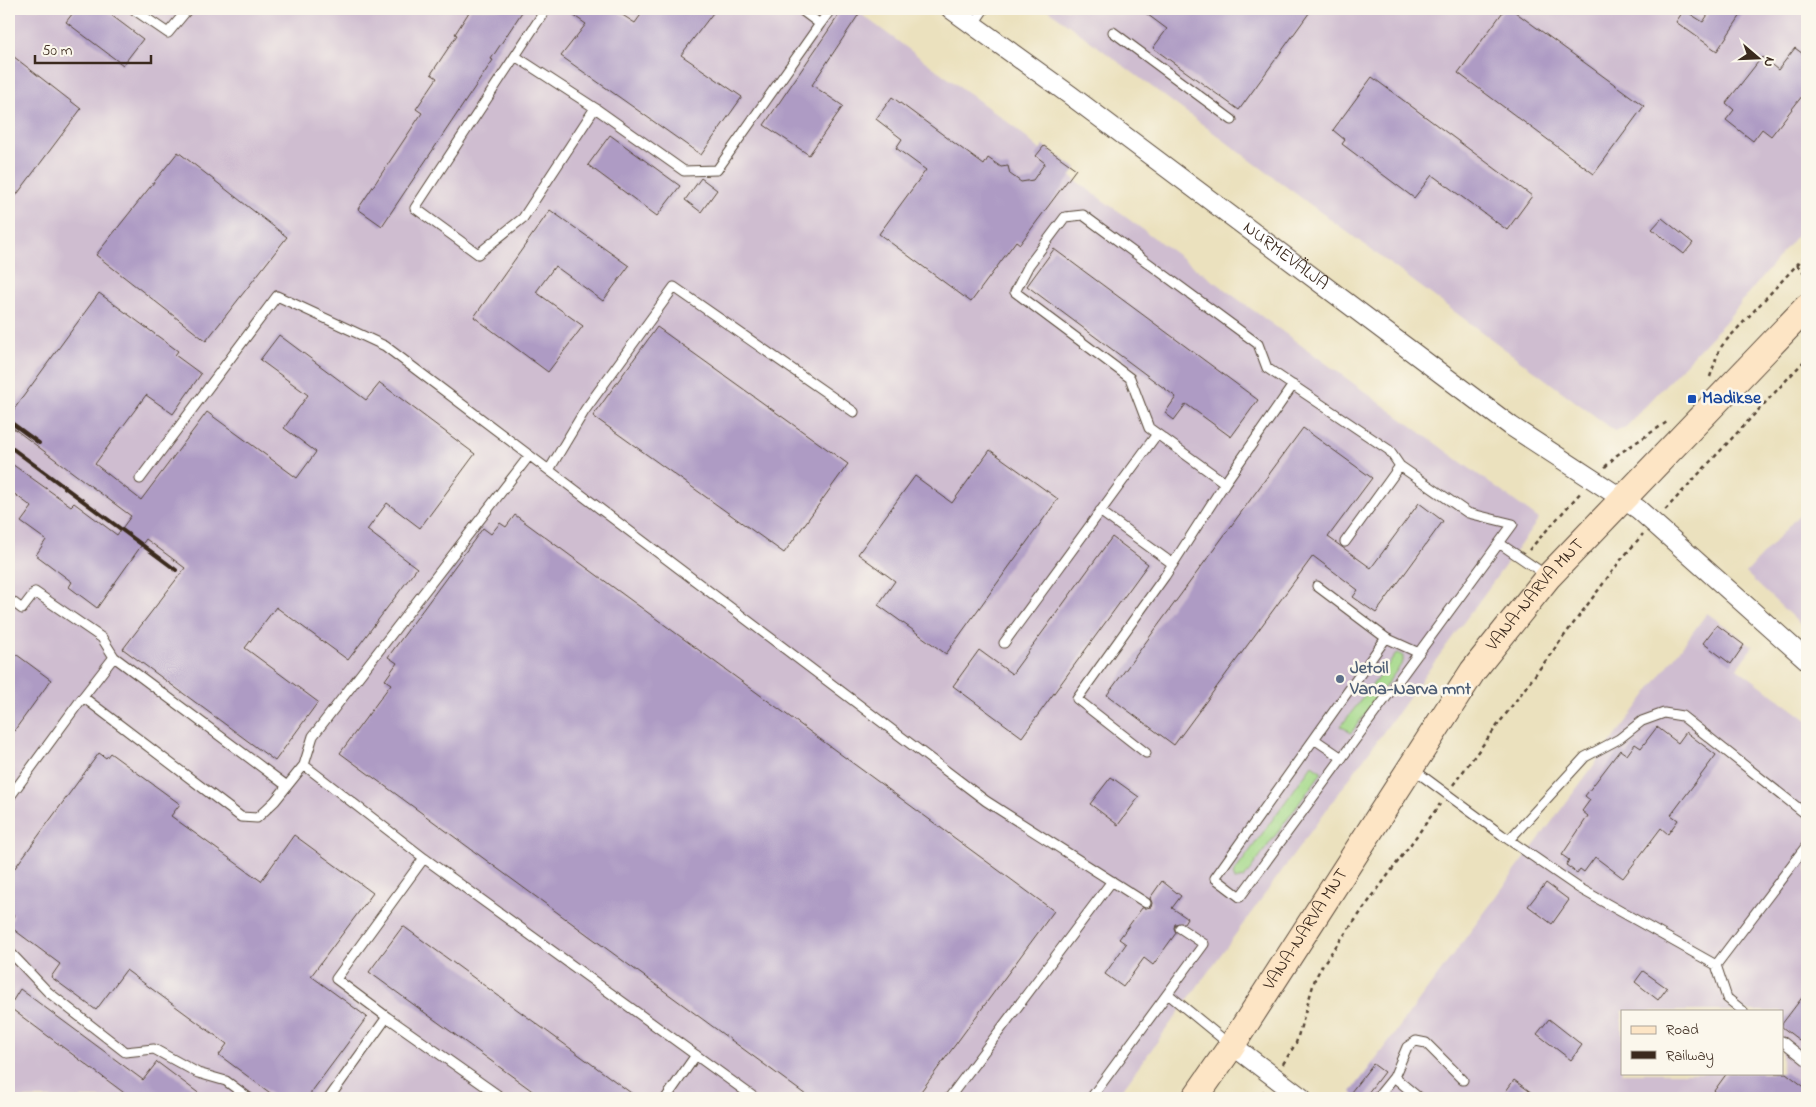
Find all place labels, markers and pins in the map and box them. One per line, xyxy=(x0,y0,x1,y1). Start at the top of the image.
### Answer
place label: Madikse xyxy=(1702,386,1762,412)
marker: Madikse xyxy=(1686,393,1698,405)
place label: Jetoil Vana-Narva mnt xyxy=(1349,656,1472,703)
marker: Jetoil Vana-Narva mnt xyxy=(1334,673,1346,685)

